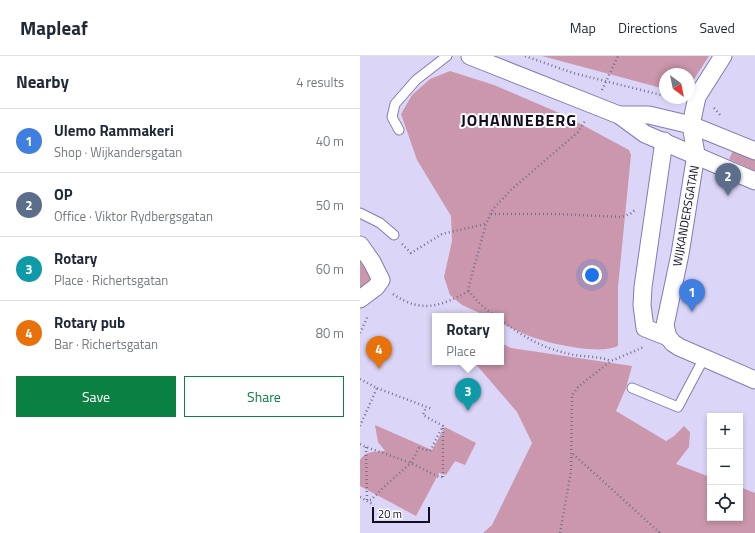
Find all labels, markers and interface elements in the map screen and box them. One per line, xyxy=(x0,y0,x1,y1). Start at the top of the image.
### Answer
text: Mapleaf xyxy=(20,13,88,42)
text: Map xyxy=(570,17,596,38)
text: Directions xyxy=(618,17,677,38)
text: Saved xyxy=(699,17,735,38)
north arrow xyxy=(659,68,695,104)
text: Nearby xyxy=(16,69,69,95)
text: 4 results xyxy=(296,72,344,92)
district label: JOHANNEBERG xyxy=(461,108,577,132)
text: Ulemo Rammakeri xyxy=(54,119,174,142)
text: 1 xyxy=(25,131,33,151)
text: 40 m xyxy=(316,131,344,151)
text: Shop · Wijkandersgatan xyxy=(54,142,182,162)
pin: 2 xyxy=(715,163,741,196)
street label: WIJKANDERSGATAN xyxy=(667,164,704,268)
text: OP xyxy=(54,183,73,206)
text: 2 xyxy=(25,195,33,215)
text: 50 m xyxy=(316,195,344,215)
text: Office · Viktor Rydbergsgatan xyxy=(54,206,213,226)
text: Rotary xyxy=(54,247,97,270)
text: 3 xyxy=(25,259,33,279)
text: 60 m xyxy=(316,259,344,279)
your location xyxy=(582,265,602,285)
text: Place · Richertsgatan xyxy=(54,270,168,290)
pin: 1 xyxy=(679,279,705,312)
text: Rotary pub xyxy=(54,311,125,334)
popup xyxy=(432,313,504,365)
text: Rotary xyxy=(446,318,490,341)
text: 4 xyxy=(25,323,33,343)
text: 80 m xyxy=(316,323,344,343)
text: Bar · Richertsgatan xyxy=(54,334,158,354)
pin: 4 xyxy=(366,336,392,369)
text: Place xyxy=(446,341,476,361)
button: Save xyxy=(16,376,176,417)
button: Share xyxy=(184,376,344,417)
pin: 3 xyxy=(455,378,481,411)
map controls xyxy=(707,413,743,521)
button: + xyxy=(707,413,743,449)
button: − xyxy=(707,449,743,485)
button: locate xyxy=(707,485,743,521)
scale bar xyxy=(372,505,430,524)
text: 20 m xyxy=(378,506,402,522)

